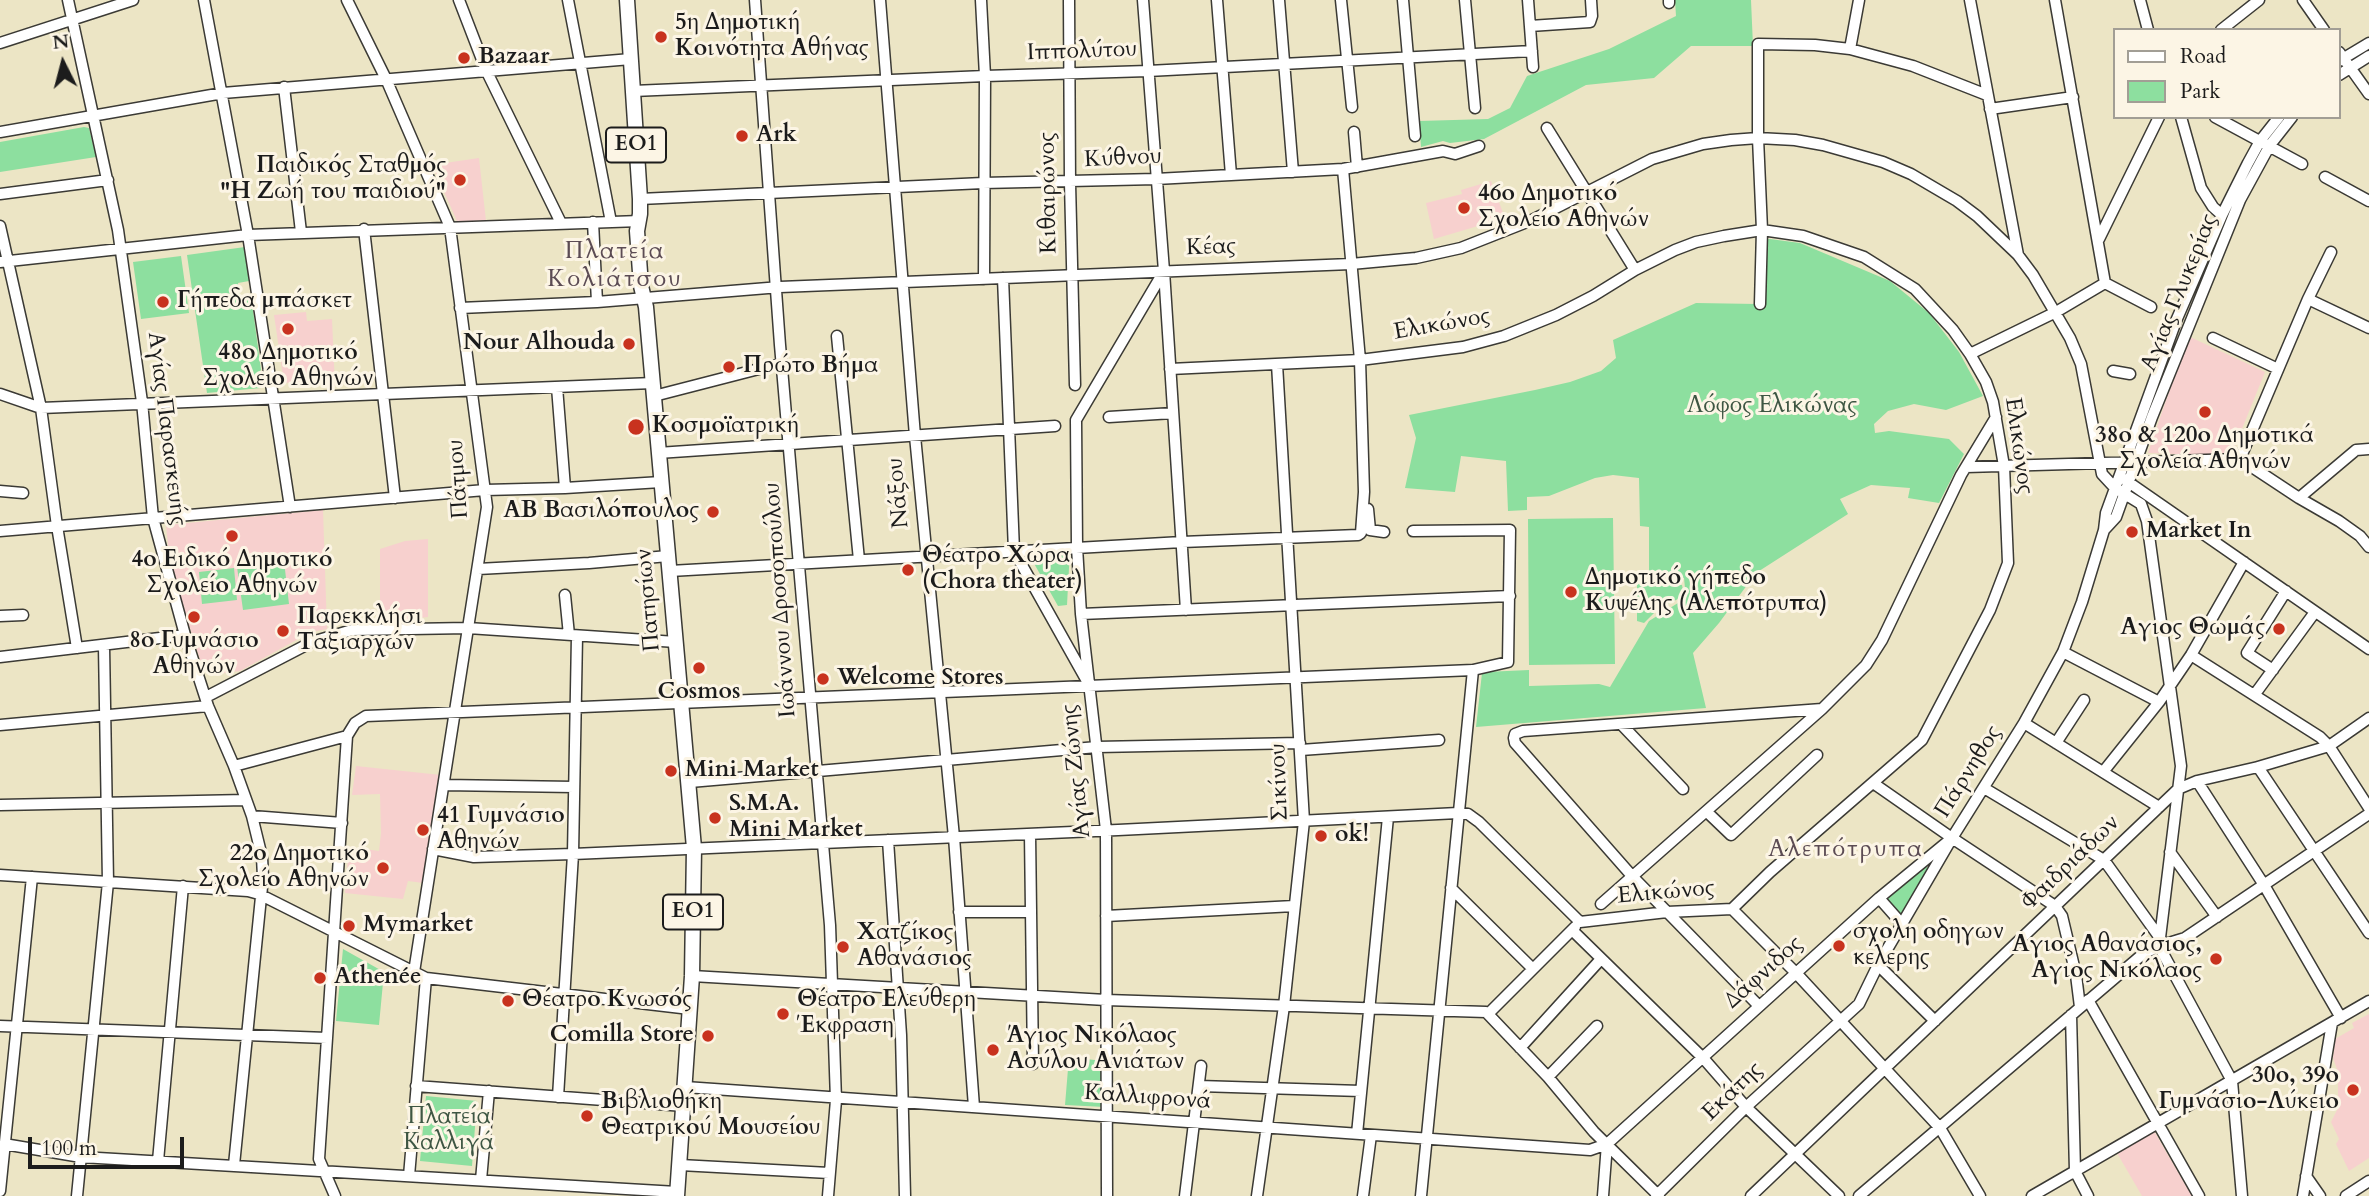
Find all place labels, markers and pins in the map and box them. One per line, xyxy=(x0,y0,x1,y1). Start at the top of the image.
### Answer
place label: 5η Δημοτική Κοινότητα Αθήνας xyxy=(675,10,869,64)
marker: 5η Δημοτική Κοινότητα Αθήνας xyxy=(653,29,669,45)
place label: Bazaar xyxy=(478,44,549,72)
marker: Bazaar xyxy=(456,50,472,66)
place label: Ark xyxy=(756,122,797,150)
marker: Ark xyxy=(734,128,750,144)
place label: Παιδικός Σταθμός "Η Ζωή του παιδιού" xyxy=(220,153,446,207)
marker: Παιδικός Σταθμός "Η Ζωή του παιδιού" xyxy=(452,172,468,188)
place label: 46ο Δημοτικό Σχολείο Αθηνών xyxy=(1478,181,1649,235)
marker: 46ο Δημοτικό Σχολείο Αθηνών xyxy=(1456,200,1472,216)
place label: Γήπεδα μπάσκετ xyxy=(177,288,352,316)
marker: Γήπεδα μπάσκετ xyxy=(155,294,171,310)
marker: 48ο Δημοτικό Σχολείο Αθηνών xyxy=(280,321,296,337)
place label: Nour Alhouda xyxy=(463,330,615,358)
marker: Nour Alhouda xyxy=(621,336,637,352)
place label: 48ο Δημοτικό Σχολείο Αθηνών xyxy=(203,340,373,394)
place label: Πρώτο Βήμα xyxy=(743,353,878,381)
marker: Πρώτο Βήμα xyxy=(721,359,737,375)
marker: 38ο & 120ο Δημοτικά Σχολεία Αθηνών xyxy=(2197,404,2213,420)
place label: Κοσμοϊατρική xyxy=(652,413,800,441)
marker: Κοσμοϊατρική xyxy=(626,417,646,437)
place label: 38ο & 120ο Δημοτικά Σχολεία Αθηνών xyxy=(2095,423,2315,477)
place label: ΑΒ Βασιλόπουλος xyxy=(504,498,699,526)
marker: ΑΒ Βασιλόπουλος xyxy=(705,504,721,520)
place label: Market In xyxy=(2146,518,2252,546)
marker: Market In xyxy=(2124,524,2140,540)
marker: 4ο Ειδικό Δημοτικό Σχολείο Αθηνών xyxy=(224,528,240,544)
place label: Θέατρο Χώρα (Chora theater) xyxy=(922,543,1083,597)
place label: 4ο Ειδικό Δημοτικό Σχολείο Αθηνών xyxy=(131,547,333,601)
marker: Θέατρο Χώρα (Chora theater) xyxy=(900,562,916,578)
place label: Δημοτικό γήπεδο Κυψέλης (Αλεπότρυπα) xyxy=(1585,565,1827,619)
marker: Δημοτικό γήπεδο Κυψέλης (Αλεπότρυπα) xyxy=(1563,584,1579,600)
place label: Παρεκκλήσι Ταξιαρχών xyxy=(297,604,422,658)
marker: 8ο Γυμνάσιο Αθηνών xyxy=(186,609,202,625)
place label: Αγιος Θωμάς xyxy=(2121,615,2265,643)
marker: Αγιος Θωμάς xyxy=(2271,621,2287,637)
marker: Παρεκκλήσι Ταξιαρχών xyxy=(275,623,291,639)
place label: 8ο Γυμνάσιο Αθηνών xyxy=(129,628,259,682)
marker: Cosmos xyxy=(691,660,707,676)
place label: Welcome Stores xyxy=(837,665,1004,693)
marker: Welcome Stores xyxy=(815,671,831,687)
place label: Cosmos xyxy=(658,679,740,707)
place label: Mini Market xyxy=(685,757,819,785)
marker: Mini Market xyxy=(663,763,679,779)
place label: S.M.A. Mini Market xyxy=(729,791,863,845)
place label: 41 Γυμνάσιο Αθηνών xyxy=(437,803,565,857)
marker: S.M.A. Mini Market xyxy=(707,810,723,826)
marker: 41 Γυμνάσιο Αθηνών xyxy=(415,822,431,838)
place label: ok! xyxy=(1335,822,1369,850)
marker: ok! xyxy=(1313,828,1329,844)
place label: 22ο Δημοτικό Σχολείο Αθηνών xyxy=(198,841,369,895)
marker: 22ο Δημοτικό Σχολείο Αθηνών xyxy=(375,860,391,876)
place label: Mymarket xyxy=(363,912,473,940)
marker: Mymarket xyxy=(341,918,357,934)
place label: σχολη οδηγων κελερης xyxy=(1853,919,2004,973)
place label: Χατζίκος Αθανάσιος xyxy=(857,920,972,974)
place label: Αγιος Αθανάσιος, Αγιος Νικόλαος xyxy=(2012,932,2202,986)
marker: σχολη οδηγων κελερης xyxy=(1831,938,1847,954)
marker: Χατζίκος Αθανάσιος xyxy=(835,939,851,955)
marker: Αγιος Αθανάσιος, Αγιος Νικόλαος xyxy=(2208,951,2224,967)
place label: Athenée xyxy=(334,964,421,992)
marker: Athenée xyxy=(312,970,328,986)
place label: Θέατρο Κνωσός xyxy=(522,987,692,1015)
place label: Θέατρο Ελεύθερη Έκφραση xyxy=(797,987,976,1041)
marker: Θέατρο Κνωσός xyxy=(500,993,516,1009)
marker: Θέατρο Ελεύθερη Έκφραση xyxy=(775,1006,791,1022)
place label: Comilla Store xyxy=(550,1022,694,1050)
place label: Άγιος Νικόλαος Ασύλου Ανιάτων xyxy=(1007,1023,1184,1077)
marker: Comilla Store xyxy=(700,1028,716,1044)
marker: Άγιος Νικόλαος Ασύλου Ανιάτων xyxy=(985,1042,1001,1058)
place label: 30ο, 39ο Γυμνάσιο-Λύκειο xyxy=(2159,1063,2339,1117)
marker: 30ο, 39ο Γυμνάσιο-Λύκειο xyxy=(2345,1082,2361,1098)
place label: Βιβλιοθήκη Θεατρικού Μουσείου xyxy=(601,1089,821,1143)
marker: Βιβλιοθήκη Θεατρικού Μουσείου xyxy=(579,1108,595,1124)

